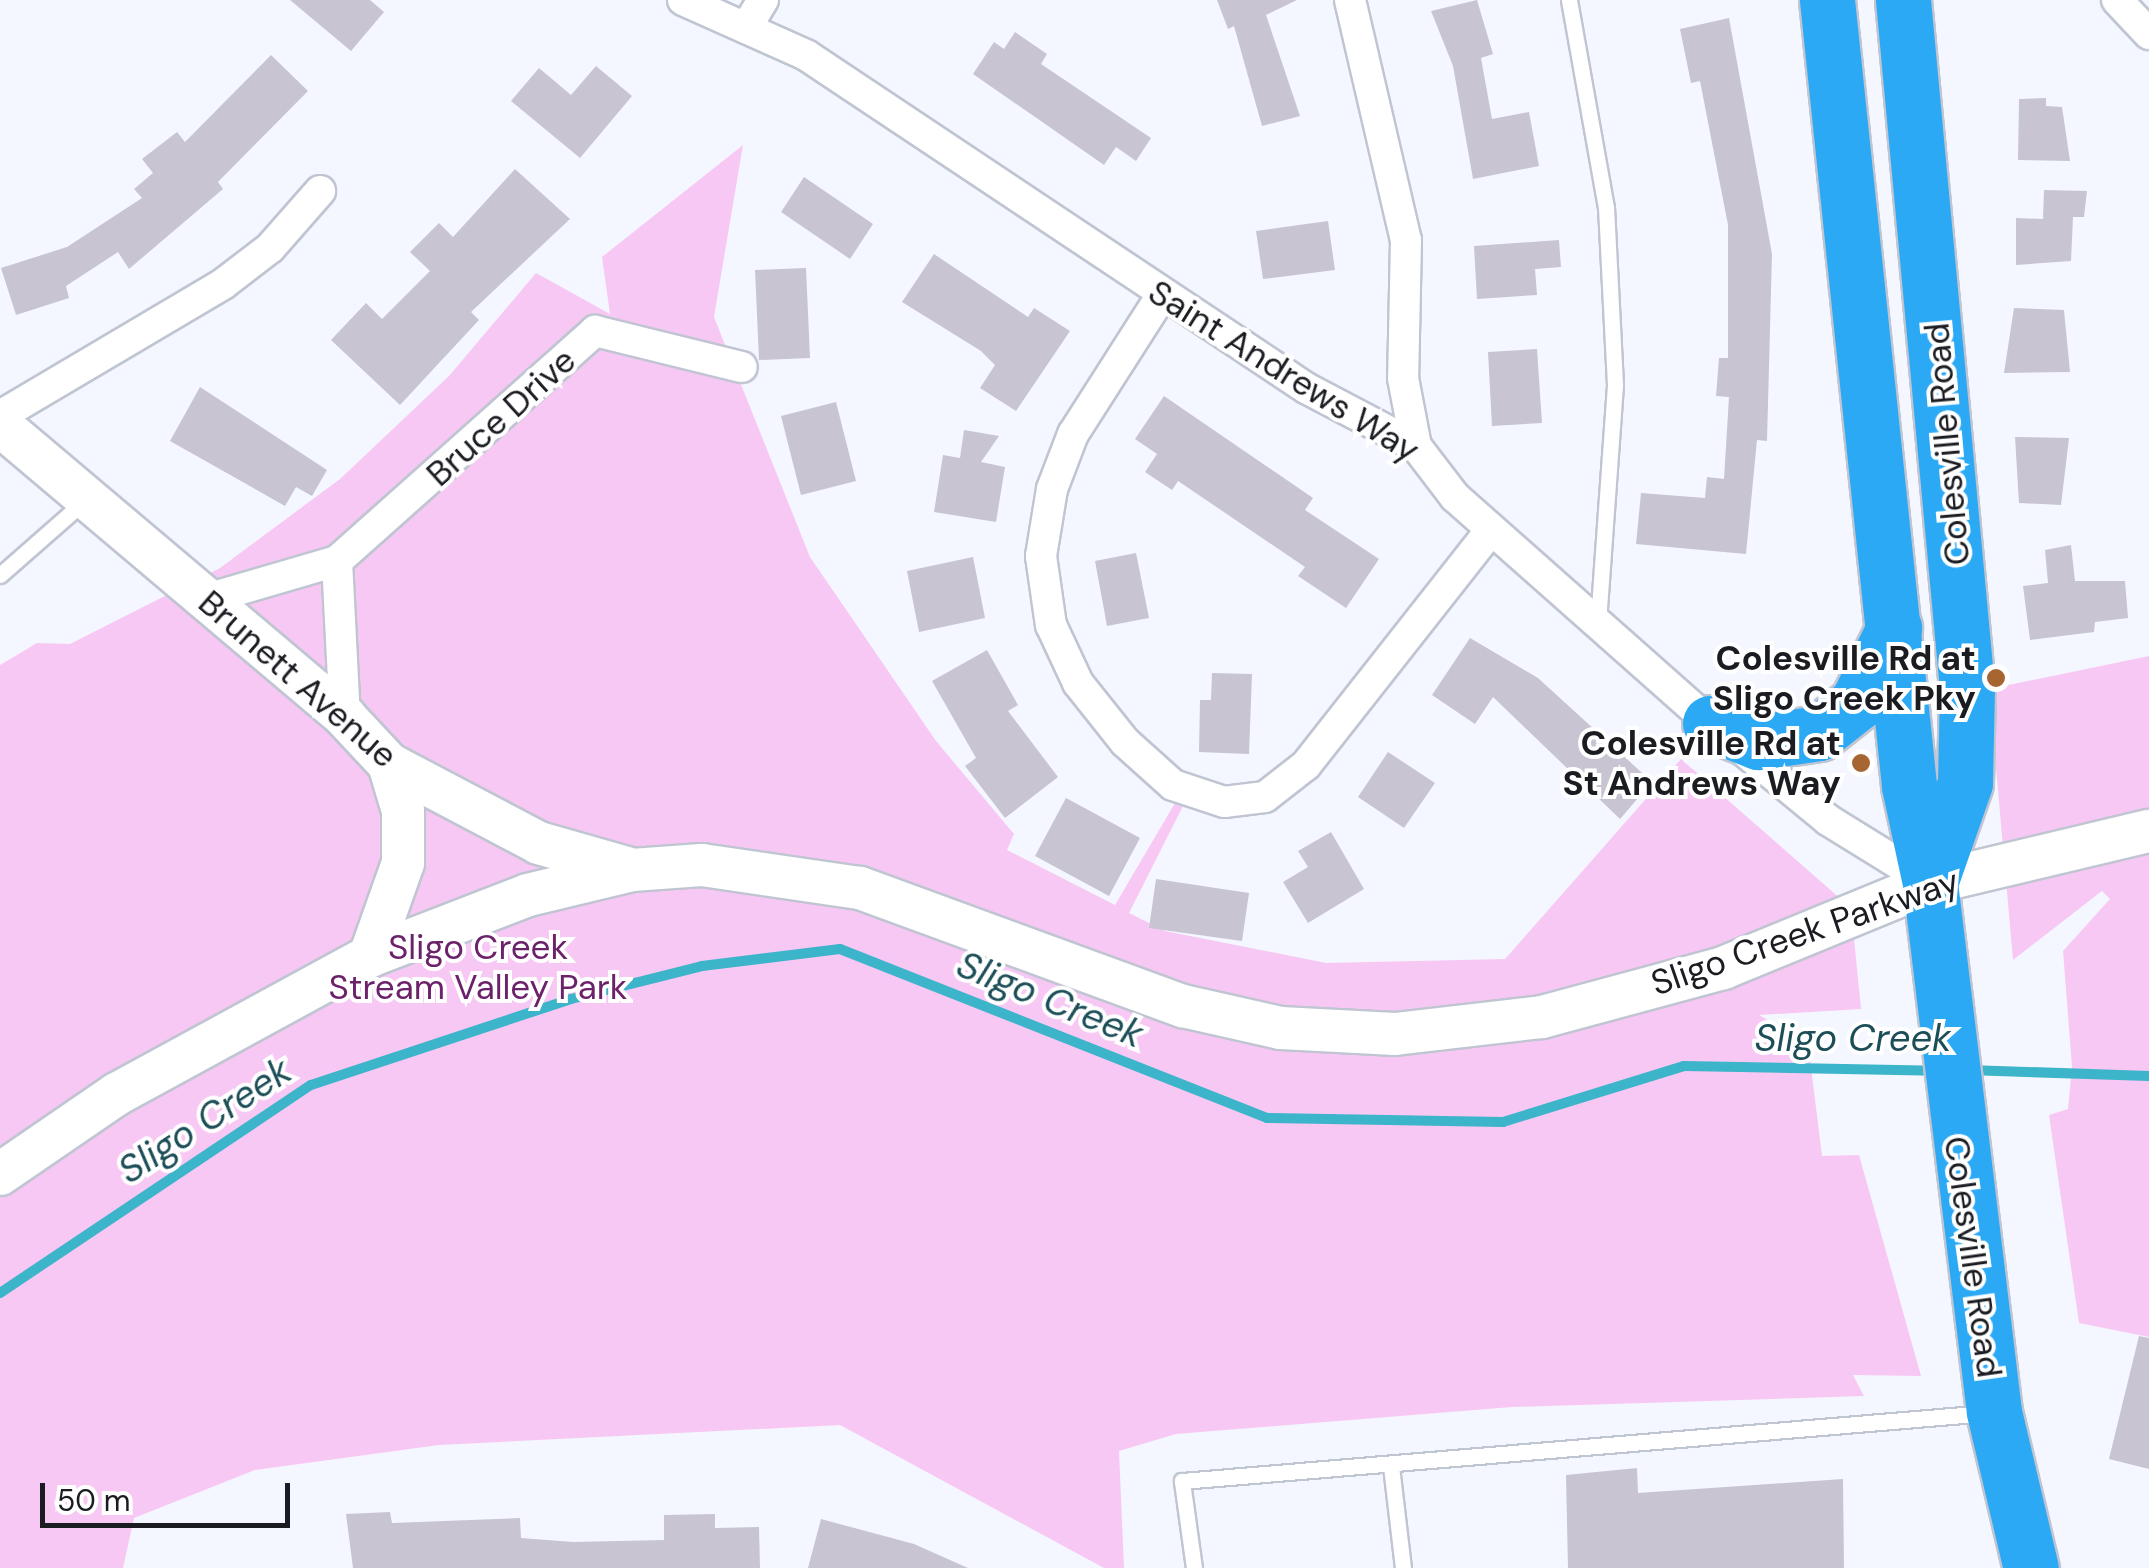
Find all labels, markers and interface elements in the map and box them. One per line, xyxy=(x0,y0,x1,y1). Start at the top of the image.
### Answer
street label: Saint Andrews Way xyxy=(1141,271,1427,471)
street label: Colesville Road xyxy=(1915,321,1979,567)
street label: Bruce Drive xyxy=(418,339,584,495)
street label: Brunett Avenue xyxy=(190,581,406,777)
place label: Colesville Rd at Sligo Creek Pky xyxy=(1713,637,1976,719)
marker: Colesville Rd at Sligo Creek Pky xyxy=(1985,667,2007,689)
place label: Colesville Rd at St Andrews Way xyxy=(1563,722,1841,804)
marker: Colesville Rd at St Andrews Way xyxy=(1850,752,1872,774)
street label: Sligo Creek Parkway xyxy=(1646,860,1964,1004)
park label: Sligo Creek Stream Valley Park xyxy=(329,926,627,1008)
water label: Sligo Creek xyxy=(950,942,1150,1058)
water label: Sligo Creek xyxy=(1754,1016,1952,1062)
water label: Sligo Creek xyxy=(110,1048,300,1194)
street label: Colesville Road xyxy=(1935,1134,2011,1380)
scale bar xyxy=(45,1463,295,1525)
text: 50 m xyxy=(57,1481,131,1520)

